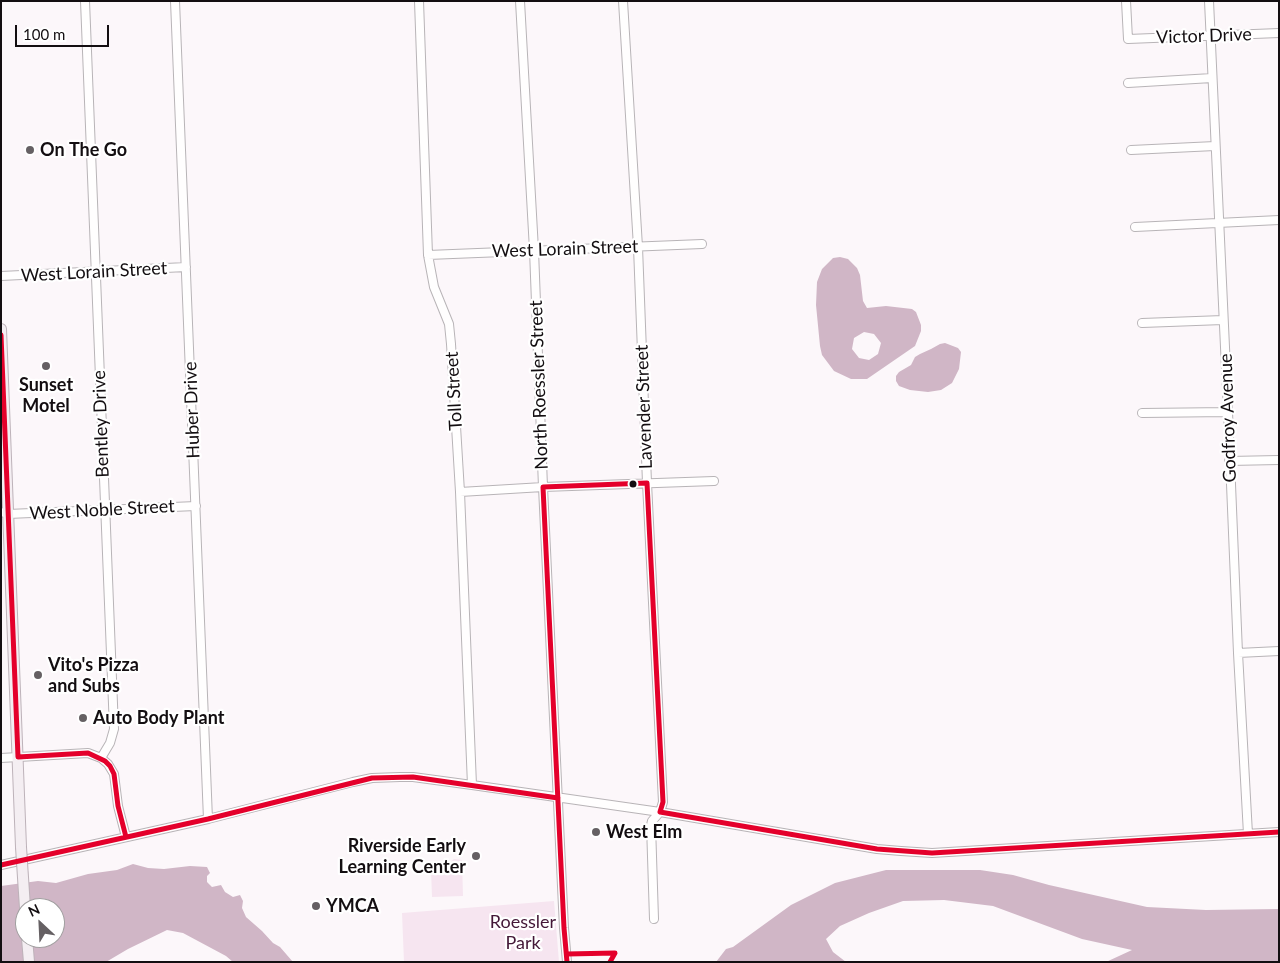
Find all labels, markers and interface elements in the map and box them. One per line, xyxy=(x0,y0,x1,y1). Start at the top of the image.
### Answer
scale bar xyxy=(18,15,111,47)
street label: Victor Drive xyxy=(1156,24,1252,48)
text: 100 m xyxy=(23,25,65,43)
place label: On The Go xyxy=(40,139,127,161)
marker: On The Go xyxy=(24,144,36,156)
street label: West Lorain Street xyxy=(491,236,639,262)
street label: West Lorain Street xyxy=(20,257,168,287)
street label: North Roessler Street xyxy=(525,300,553,470)
street label: Lavender Street xyxy=(631,344,657,470)
street label: Toll Street xyxy=(441,351,467,431)
street label: Godfroy Avenue xyxy=(1215,353,1241,483)
marker: Sunset Motel xyxy=(40,360,52,372)
street label: Huber Drive xyxy=(180,361,204,459)
street label: Bentley Drive xyxy=(88,370,114,478)
place label: Sunset Motel xyxy=(19,374,73,416)
unlabelled marker xyxy=(628,479,638,489)
street label: West Noble Street xyxy=(29,495,175,525)
place label: Vito's Pizza and Subs xyxy=(48,654,139,696)
marker: Vito's Pizza and Subs xyxy=(32,669,44,681)
place label: Auto Body Plant xyxy=(93,707,224,729)
marker: Auto Body Plant xyxy=(77,712,89,724)
place label: West Elm xyxy=(606,821,682,843)
marker: West Elm xyxy=(590,826,602,838)
place label: Riverside Early Learning Center xyxy=(339,835,466,878)
marker: Riverside Early Learning Center xyxy=(470,850,482,862)
place label: YMCA xyxy=(326,895,379,917)
north arrow xyxy=(15,898,65,948)
text: N xyxy=(25,900,42,920)
marker: YMCA xyxy=(310,900,322,912)
park label: Roessler Park xyxy=(490,911,556,954)

